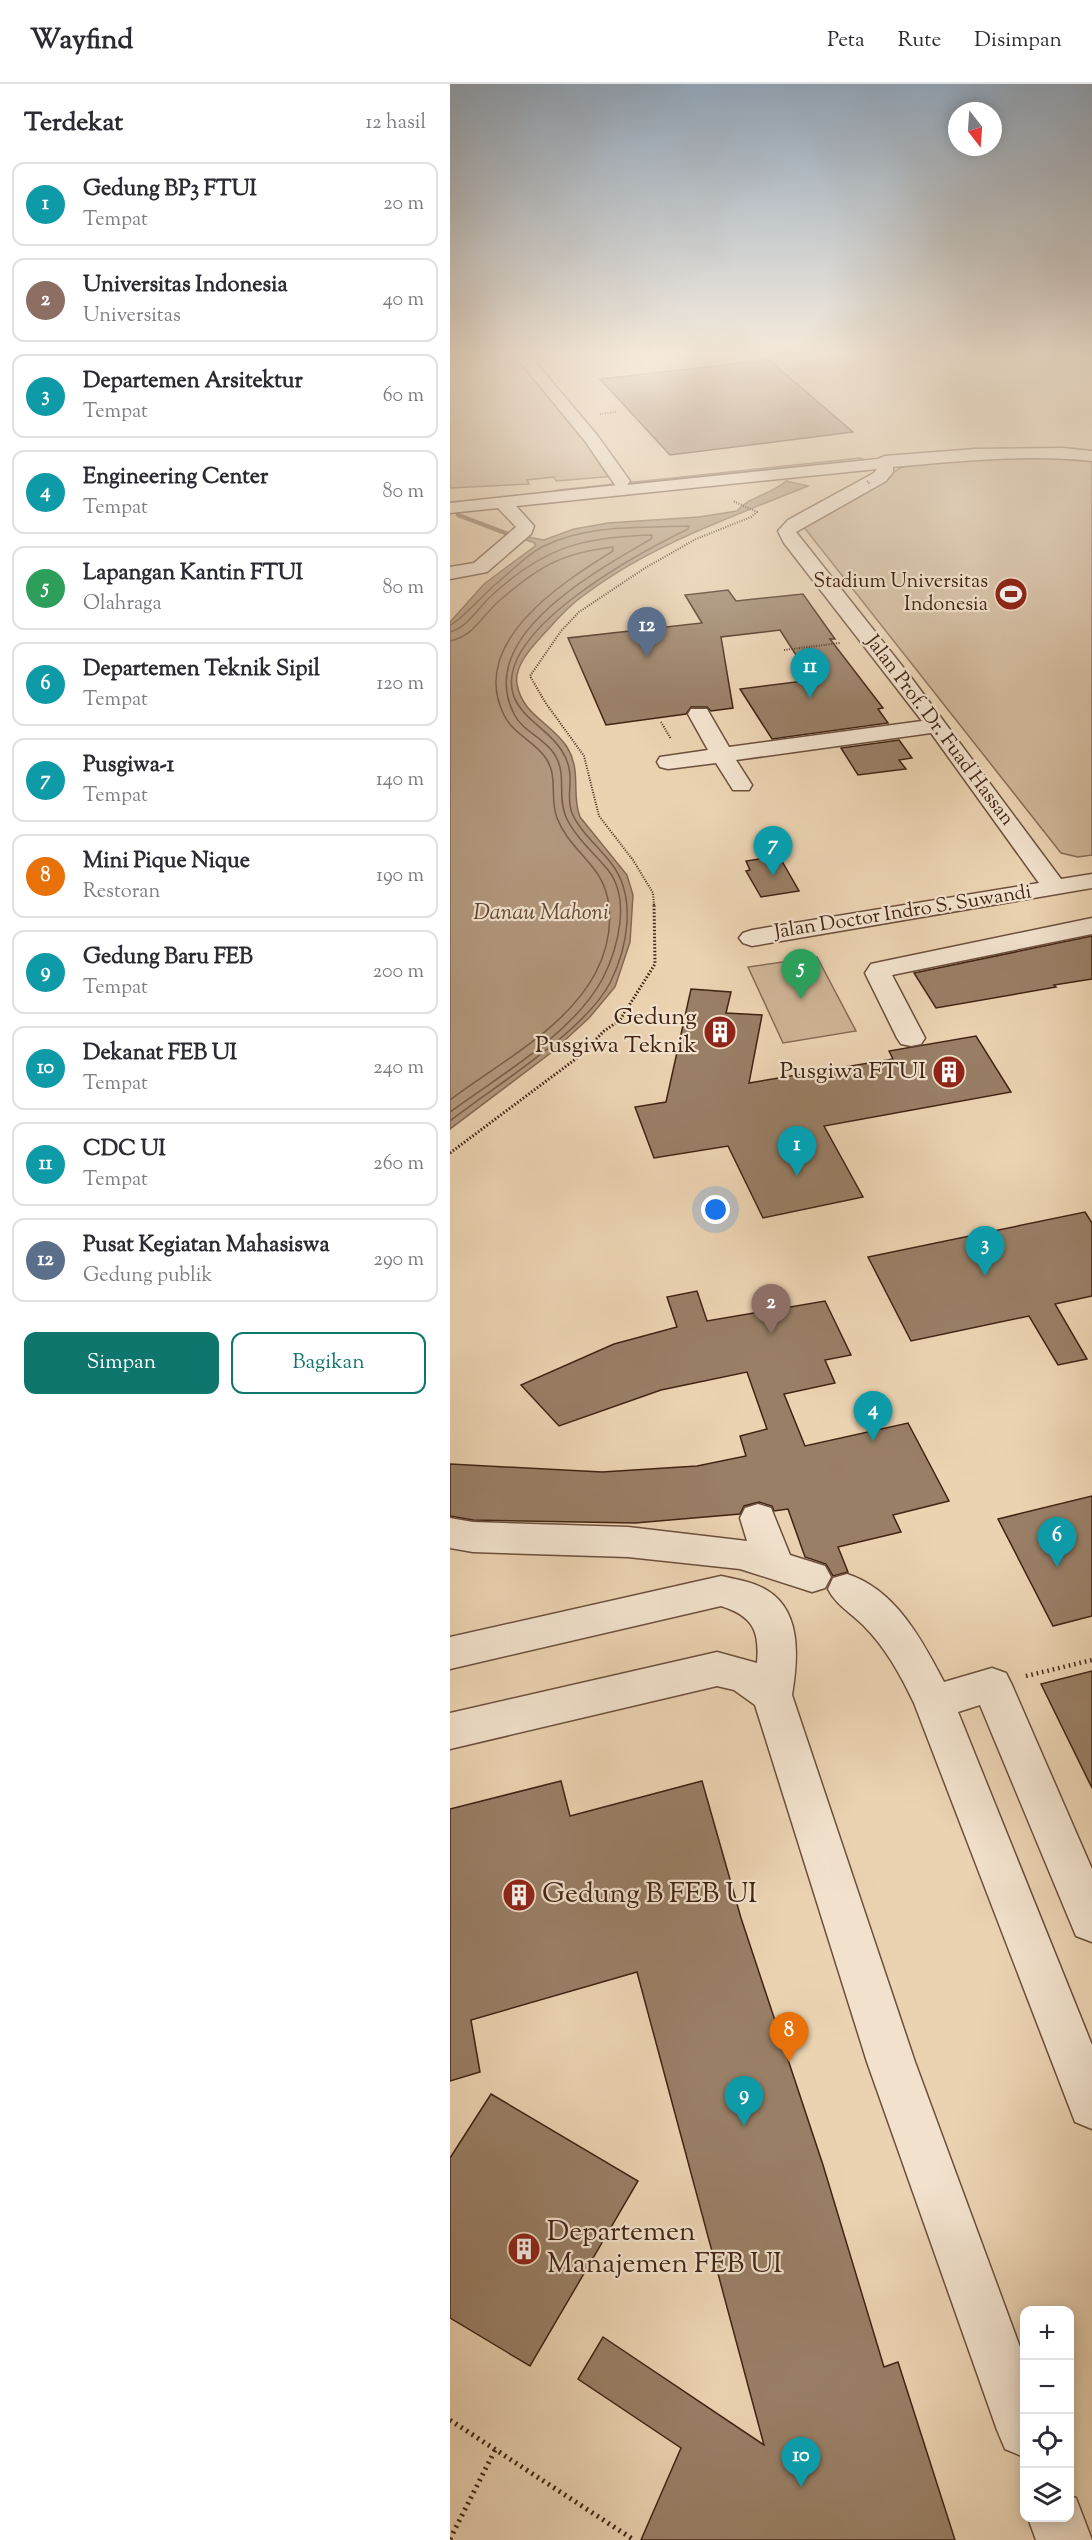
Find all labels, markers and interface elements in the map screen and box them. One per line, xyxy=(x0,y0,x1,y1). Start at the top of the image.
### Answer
text: Wayfind xyxy=(30,21,133,61)
text: Peta xyxy=(827,26,865,56)
text: Rute xyxy=(898,26,941,56)
text: Disimpan xyxy=(974,26,1062,56)
north arrow xyxy=(948,102,1002,156)
text: Terdekat xyxy=(24,105,123,142)
text: 12 hasil xyxy=(366,109,426,138)
text: Gedung BP3 FTUI xyxy=(83,174,257,206)
text: 1 xyxy=(42,190,49,219)
text: 20 m xyxy=(383,190,424,219)
text: Tempat xyxy=(83,206,148,235)
text: Universitas Indonesia xyxy=(83,270,288,302)
text: 2 xyxy=(41,286,50,315)
text: 40 m xyxy=(383,286,424,315)
text: Universitas xyxy=(83,302,181,331)
text: Departemen Arsitektur xyxy=(83,366,303,398)
text: 3 xyxy=(41,382,50,411)
text: 60 m xyxy=(383,382,424,411)
text: Tempat xyxy=(83,398,148,427)
text: Engineering Center xyxy=(83,462,268,494)
text: 4 xyxy=(40,478,51,507)
text: 80 m xyxy=(383,478,424,507)
text: Tempat xyxy=(83,494,148,523)
text: Lapangan Kantin FTUI xyxy=(83,558,303,590)
place label: Stadium Universitas Indonesia xyxy=(813,568,988,620)
text: 5 xyxy=(42,574,49,603)
text: 80 m xyxy=(383,574,424,603)
sports icon: Stadium Universitas Indonesia xyxy=(993,576,1029,612)
text: Olahraga xyxy=(83,590,162,619)
pin: 12 xyxy=(628,608,666,657)
street label: Jalan Prof. Dr. Fuad Hassan xyxy=(857,629,1021,833)
pin: 11 xyxy=(790,648,830,698)
text: Departemen Teknik Sipil xyxy=(83,654,320,686)
text: 6 xyxy=(41,670,50,699)
text: 120 m xyxy=(376,670,424,699)
text: Tempat xyxy=(83,686,148,715)
text: Pusgiwa-1 xyxy=(83,750,174,782)
text: 7 xyxy=(40,766,51,795)
text: 140 m xyxy=(376,766,424,795)
text: Tempat xyxy=(83,782,148,811)
pin: 7 xyxy=(754,826,792,876)
text: Mini Pique Nique xyxy=(83,846,250,878)
text: 8 xyxy=(41,862,51,891)
text: 190 m xyxy=(376,862,424,891)
text: Restoran xyxy=(83,878,160,907)
street label: Jalan Doctor Indro S. Suwandi xyxy=(771,878,1034,948)
water label: Danau Mahoni xyxy=(473,898,609,930)
text: Gedung Baru FEB xyxy=(83,942,253,974)
pin: 5 xyxy=(782,950,820,999)
text: 9 xyxy=(41,958,50,987)
text: 200 m xyxy=(373,958,424,987)
text: Tempat xyxy=(83,974,148,1003)
place label: Gedung Pusgiwa Teknik xyxy=(535,1001,697,1063)
building icon: Gedung Pusgiwa Teknik xyxy=(702,1014,738,1050)
text: Dekanat FEB UI xyxy=(83,1038,237,1070)
text: 10 xyxy=(37,1054,54,1083)
text: 240 m xyxy=(373,1054,424,1083)
building icon: Pusgiwa FTUI xyxy=(931,1054,967,1090)
place label: Pusgiwa FTUI xyxy=(779,1055,926,1089)
text: Tempat xyxy=(83,1070,148,1099)
pin: 1 xyxy=(778,1126,816,1176)
text: CDC UI xyxy=(83,1134,166,1166)
text: 11 xyxy=(39,1150,52,1179)
text: 260 m xyxy=(373,1150,424,1179)
text: Tempat xyxy=(83,1166,148,1195)
your location xyxy=(701,1195,730,1224)
pin: 3 xyxy=(966,1226,1004,1276)
text: Pusat Kegiatan Mahasiswa xyxy=(83,1230,330,1262)
text: 12 xyxy=(37,1246,54,1275)
text: 290 m xyxy=(374,1246,424,1275)
text: Gedung publik xyxy=(83,1262,212,1291)
pin: 2 xyxy=(752,1284,790,1334)
button: Simpan xyxy=(24,1332,219,1394)
button: Bagikan xyxy=(231,1332,426,1394)
pin: 4 xyxy=(854,1392,892,1441)
pin: 6 xyxy=(1038,1518,1076,1567)
place label: Gedung B FEB UI xyxy=(542,1875,757,1915)
building icon: Gedung B FEB UI xyxy=(501,1877,537,1913)
pin: 8 xyxy=(770,2012,808,2062)
pin: 9 xyxy=(724,2076,764,2126)
place label: Departemen Manajemen FEB UI xyxy=(547,2213,782,2285)
building icon: Departemen Manajemen FEB UI xyxy=(506,2231,542,2267)
map controls xyxy=(1020,2306,1074,2522)
button: + xyxy=(1020,2306,1074,2360)
button: − xyxy=(1020,2360,1074,2414)
button: locate xyxy=(1020,2414,1074,2468)
pin: 10 xyxy=(782,2438,820,2487)
button: layers xyxy=(1020,2468,1074,2522)

